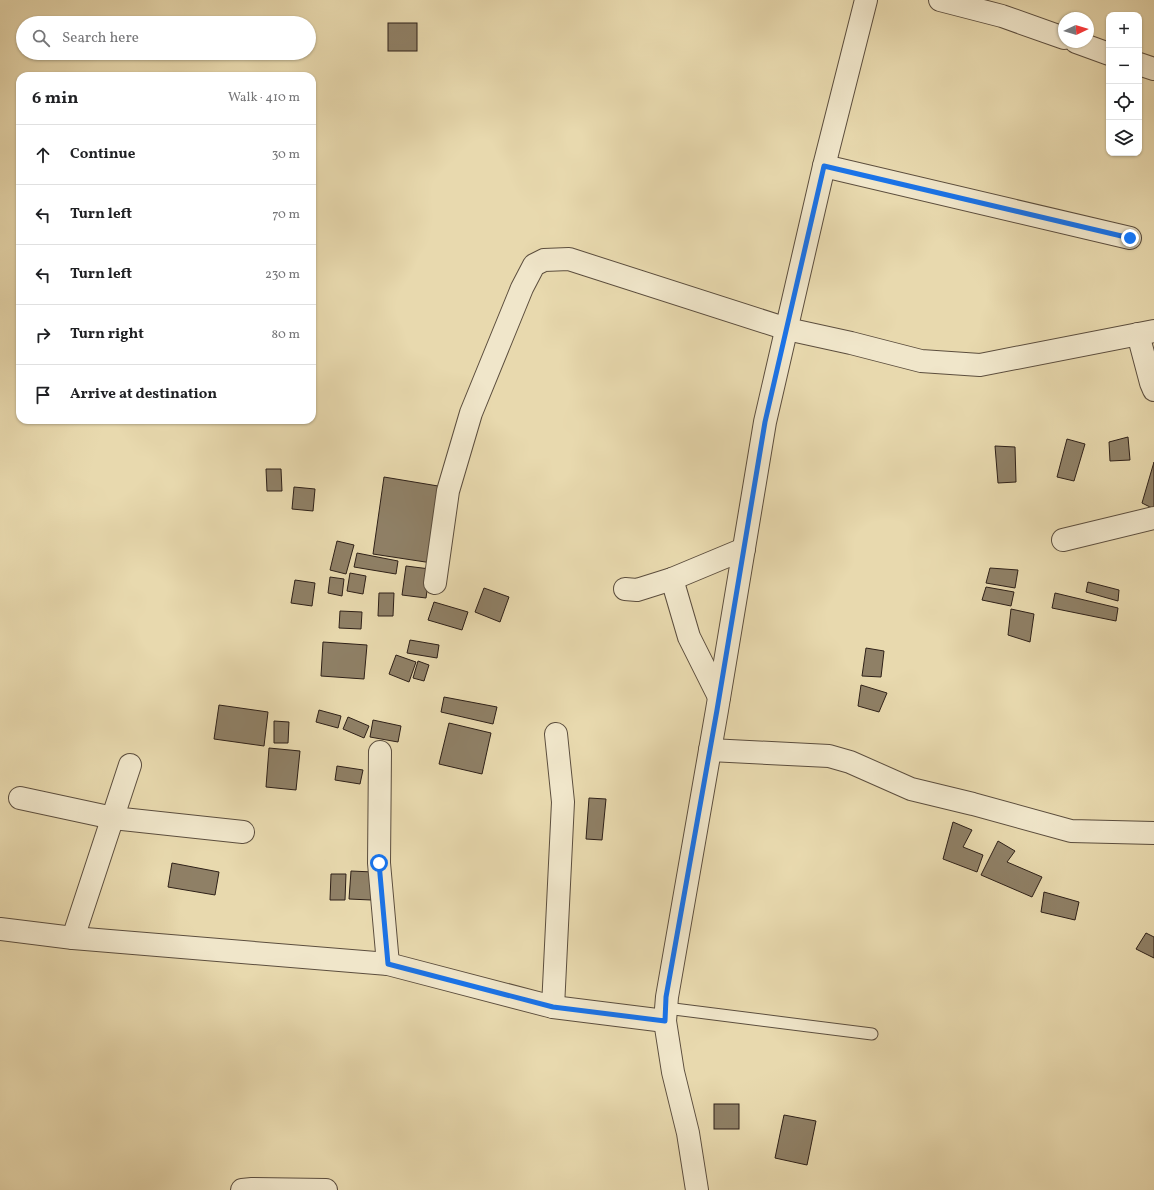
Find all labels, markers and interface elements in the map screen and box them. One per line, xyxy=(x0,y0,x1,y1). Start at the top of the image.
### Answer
north arrow xyxy=(1058,12,1094,48)
map controls xyxy=(1106,12,1142,156)
button: + xyxy=(1106,12,1142,48)
search box xyxy=(16,16,316,60)
icon: search xyxy=(30,27,52,49)
text: Search here xyxy=(62,28,139,49)
button: − xyxy=(1106,48,1142,84)
button: locate xyxy=(1106,84,1142,120)
text: 6 min xyxy=(32,87,78,110)
text: Walk · 410 m xyxy=(228,89,300,107)
button: layers xyxy=(1106,120,1142,156)
icon: ahead xyxy=(32,144,54,166)
text: Continue xyxy=(70,144,135,165)
text: 30 m xyxy=(272,146,300,164)
icon: left xyxy=(32,204,54,226)
text: Turn left xyxy=(70,204,132,225)
text: 70 m xyxy=(272,206,300,224)
route end xyxy=(1121,229,1139,247)
icon: left xyxy=(32,264,54,286)
text: Turn left xyxy=(70,264,132,285)
text: 230 m xyxy=(265,266,300,284)
icon: right xyxy=(32,324,54,346)
text: Turn right xyxy=(70,324,144,345)
text: 80 m xyxy=(271,326,300,344)
icon: arrive xyxy=(32,384,54,406)
text: Arrive at destination xyxy=(70,384,217,405)
route start xyxy=(370,854,388,872)

